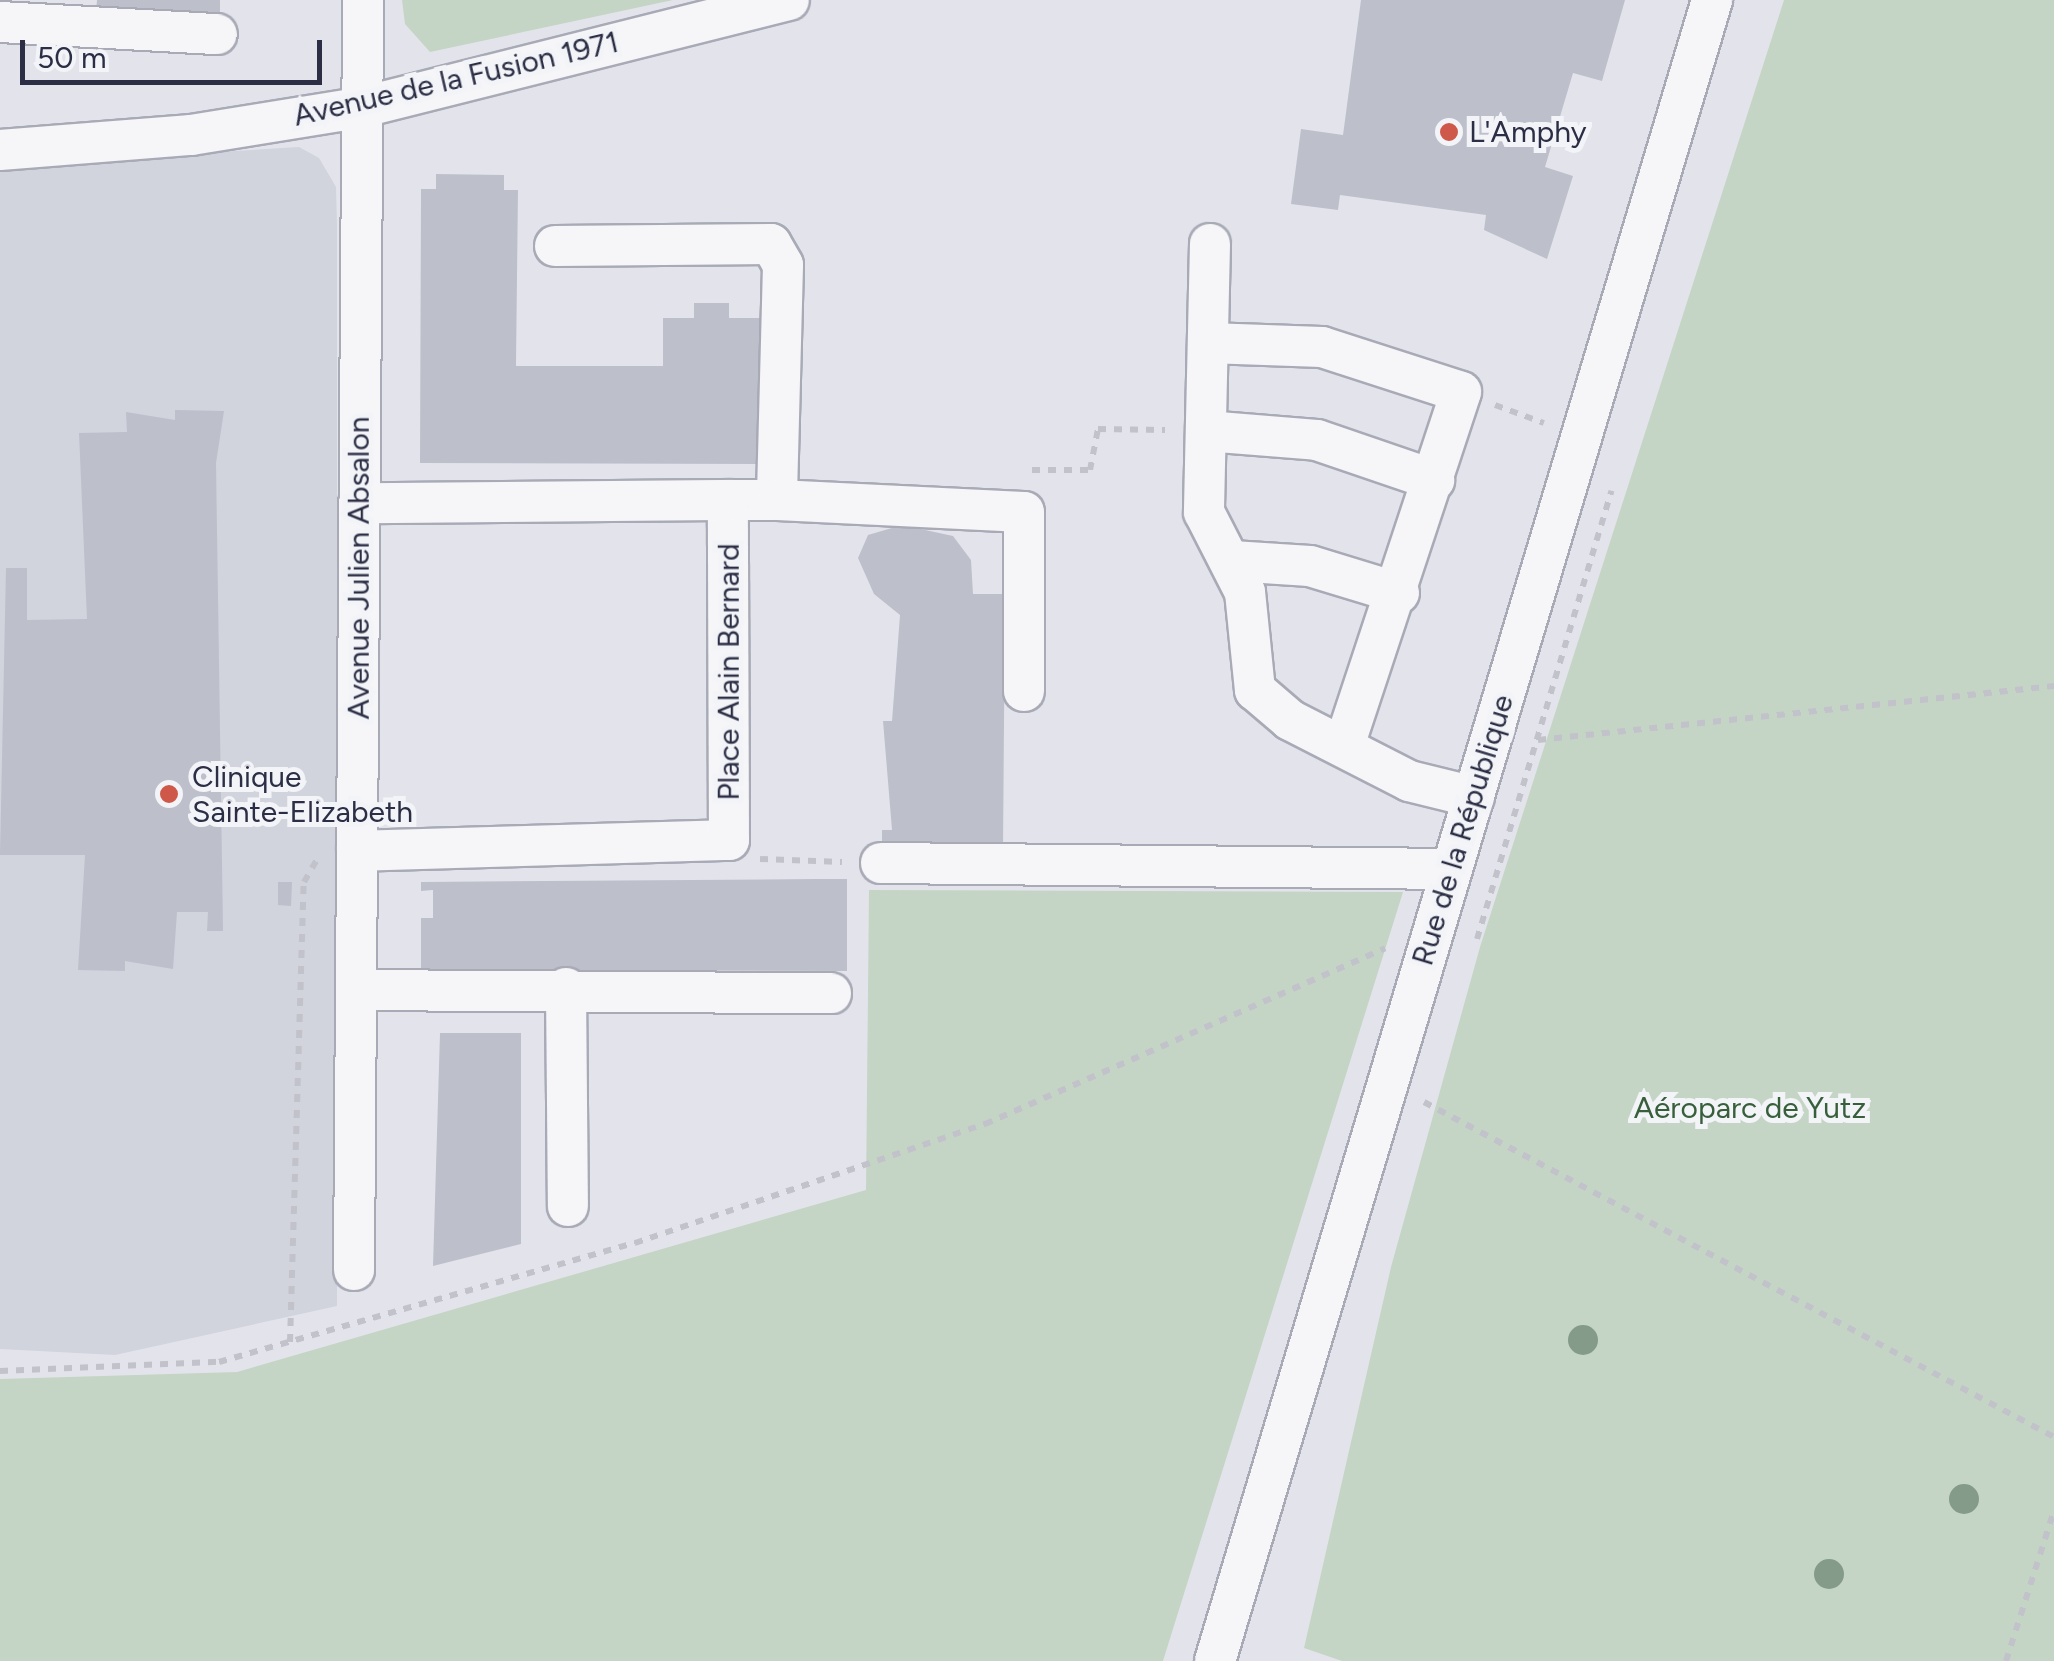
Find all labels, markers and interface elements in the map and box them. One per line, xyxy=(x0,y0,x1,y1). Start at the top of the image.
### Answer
scale bar xyxy=(25,20,328,82)
street label: Avenue de la Fusion 1971 xyxy=(290,24,622,134)
text: 50 m xyxy=(37,39,106,76)
place label: L'Amphy xyxy=(1469,114,1586,150)
marker: L'Amphy xyxy=(1438,121,1460,143)
street label: Avenue Julien Absalon xyxy=(341,416,377,720)
street label: Place Alain Bernard xyxy=(711,543,747,801)
street label: Rue de la République xyxy=(1405,690,1521,970)
place label: Clinique Sainte-Elizabeth xyxy=(192,759,413,830)
marker: Clinique Sainte-Elizabeth xyxy=(156,781,182,807)
park label: Aéroparc de Yutz xyxy=(1634,1090,1866,1126)

